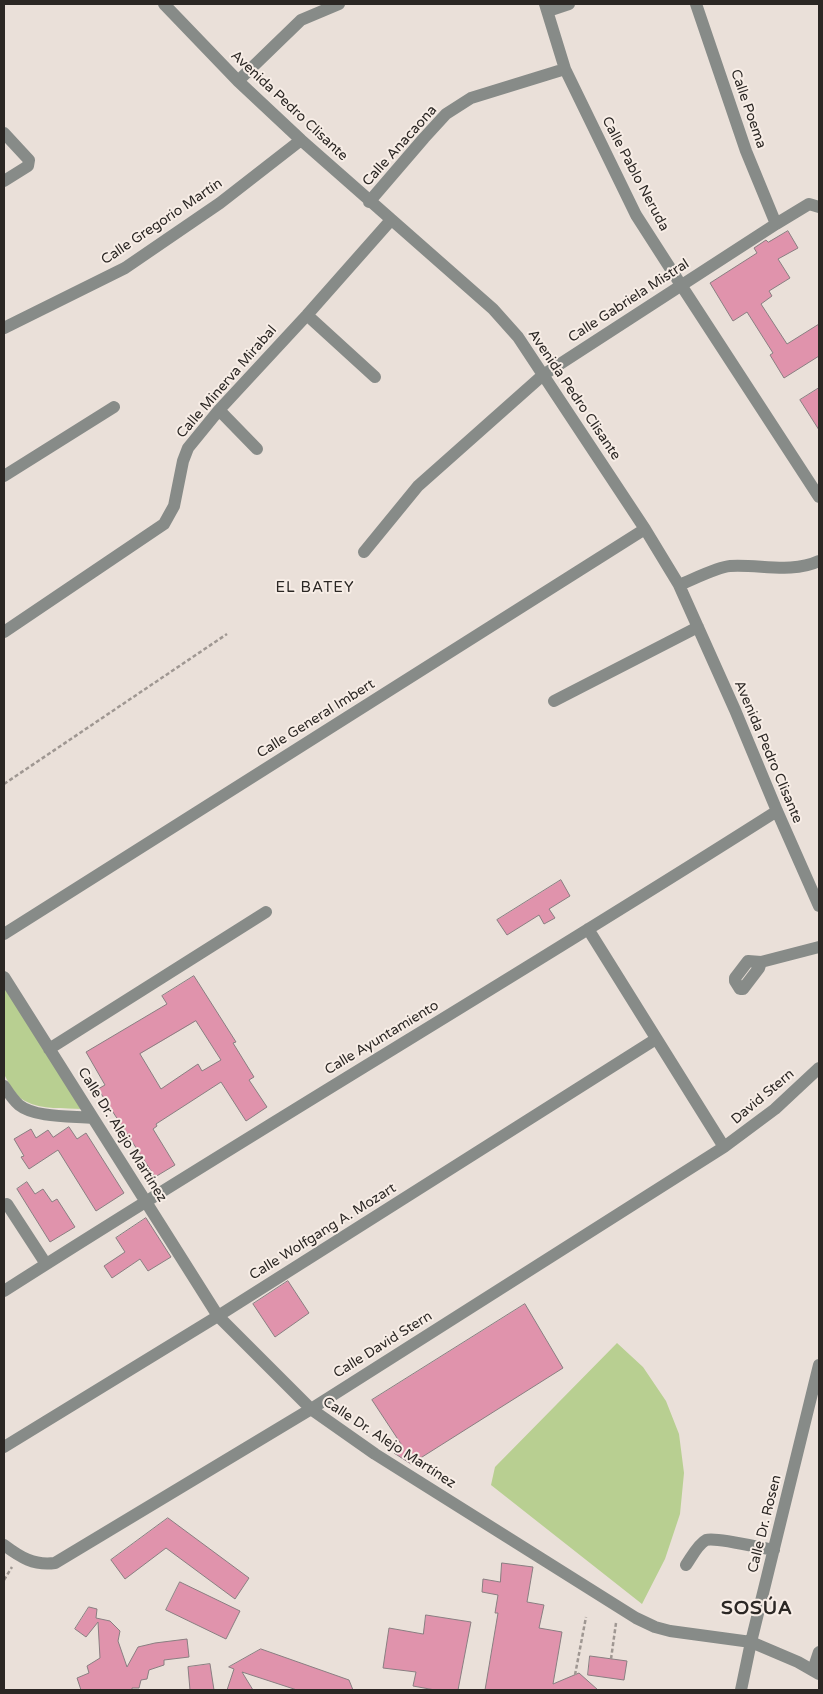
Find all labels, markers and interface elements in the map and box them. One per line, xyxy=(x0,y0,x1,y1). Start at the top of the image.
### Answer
street label: Avenida Pedro Clisante xyxy=(227,47,351,165)
street label: Calle Poema xyxy=(727,67,769,151)
street label: Calle Anacaona xyxy=(359,102,441,190)
street label: Calle Pablo Neruda xyxy=(598,114,672,234)
street label: Calle Gregorio Martín xyxy=(98,175,226,269)
street label: Calle Gabriela Mistral xyxy=(565,256,693,346)
street label: Calle Minerva Mirabal xyxy=(173,322,281,442)
street label: Avenida Pedro Clisante xyxy=(524,327,624,463)
district label: EL BATEY xyxy=(274,579,356,597)
street label: Calle General Imbert xyxy=(254,676,378,762)
street label: Avenida Pedro Clisante xyxy=(730,678,806,826)
street label: Calle Ayuntamiento xyxy=(322,997,442,1079)
street label: Calle Dr. Alejo Martínez xyxy=(74,1065,170,1205)
street label: David Stern xyxy=(728,1066,798,1128)
street label: Calle Wolfgang A. Mozart xyxy=(247,1180,399,1284)
street label: Calle David Stern xyxy=(331,1308,435,1382)
street label: Calle Dr. Alejo Martínez xyxy=(319,1394,459,1492)
street label: Calle Dr. Rosen xyxy=(745,1473,785,1575)
district label: SOSÚA xyxy=(720,1598,794,1620)

